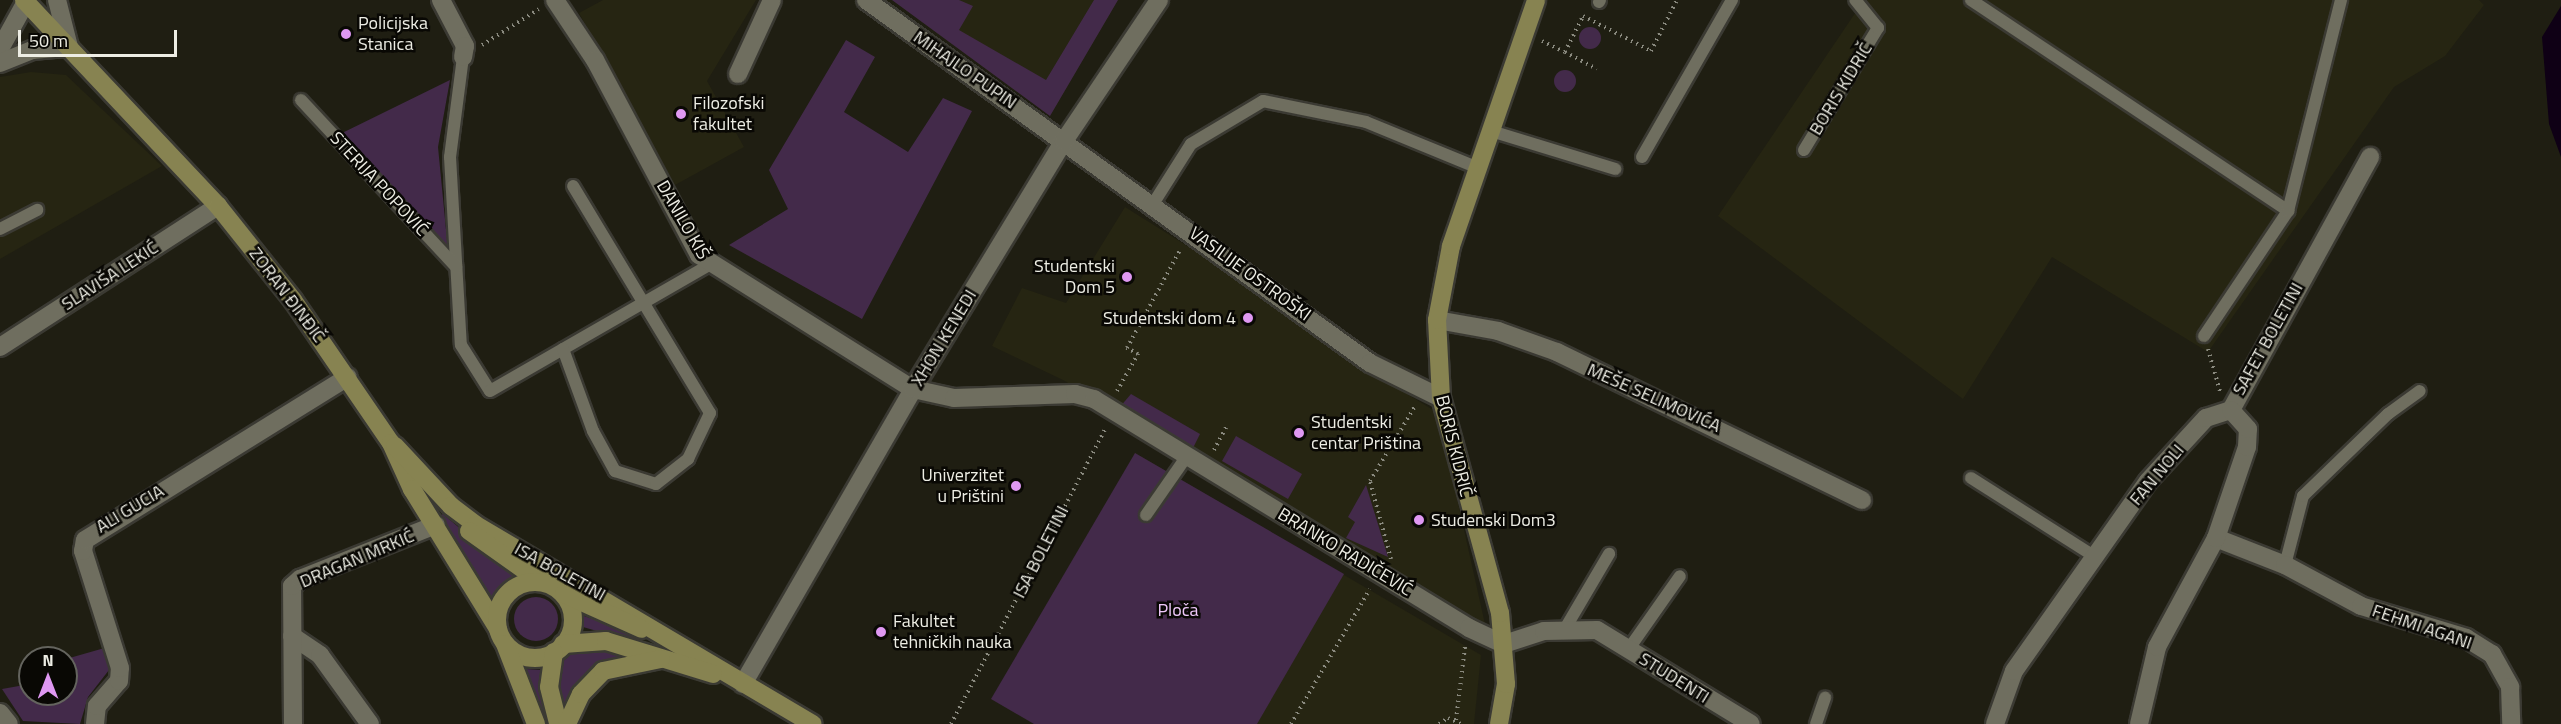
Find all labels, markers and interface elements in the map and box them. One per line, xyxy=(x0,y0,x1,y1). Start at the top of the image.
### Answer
place label: Policijska Stanica xyxy=(358,13,428,56)
scale bar xyxy=(21,18,180,56)
street label: MIHAJLO PUPIN xyxy=(909,26,1021,114)
text: 50 m xyxy=(29,27,68,54)
marker: Policijska Stanica xyxy=(339,27,353,41)
street label: BORIS KIDRIČ xyxy=(1805,39,1877,139)
place label: Filozofski fakultet xyxy=(693,93,765,136)
marker: Filozofski fakultet xyxy=(674,107,688,121)
street label: STERIJA POPOVIĆ xyxy=(325,128,433,240)
street label: DANILO KIŠ xyxy=(652,177,714,263)
street label: VASILIJE OSTROŠKI xyxy=(1185,223,1315,325)
street label: SLAVIŠA LEKIĆ xyxy=(58,237,162,315)
street label: ZORAN ĐINĐIČ xyxy=(244,243,330,347)
place label: Studentski Dom 5 xyxy=(1034,256,1115,298)
marker: Studentski Dom 5 xyxy=(1120,270,1134,284)
street label: SAFET BOLETINI xyxy=(2228,279,2308,399)
street label: XHON KENEDI xyxy=(907,286,981,390)
place label: Studentski dom 4 xyxy=(1103,307,1236,329)
marker: Studentski dom 4 xyxy=(1241,311,1255,325)
street label: MEŠE SELIMOVIĆA xyxy=(1584,359,1724,437)
street label: BORIS KIDRIČ xyxy=(1431,393,1477,499)
place label: Studentski centar Priština xyxy=(1311,412,1421,454)
marker: Studentski centar Priština xyxy=(1292,426,1306,440)
street label: FAN NOLI xyxy=(2125,440,2189,510)
place label: Univerzitet u Prištini xyxy=(921,465,1004,508)
marker: Univerzitet u Prištini xyxy=(1009,479,1023,493)
street label: ALI GUCIA xyxy=(92,480,168,538)
street label: ISA BOLETINI xyxy=(1009,502,1073,602)
street label: BRANKO RADIČEVIĆ xyxy=(1274,503,1416,601)
place label: Studenski Dom3 xyxy=(1431,509,1556,531)
marker: Studenski Dom3 xyxy=(1412,513,1426,527)
street label: DRAGAN MRKIĆ xyxy=(297,525,417,593)
street label: ISA BOLETINI xyxy=(511,538,609,606)
park label: Ploča xyxy=(1157,599,1199,621)
street label: FEHMI AGANI xyxy=(2369,600,2475,654)
place label: Fakultet tehničkih nauka xyxy=(893,611,1012,654)
marker: Fakultet tehničkih nauka xyxy=(874,625,888,639)
north arrow xyxy=(18,646,78,706)
text: N xyxy=(42,648,54,672)
street label: STUDENTI xyxy=(1635,648,1713,708)

